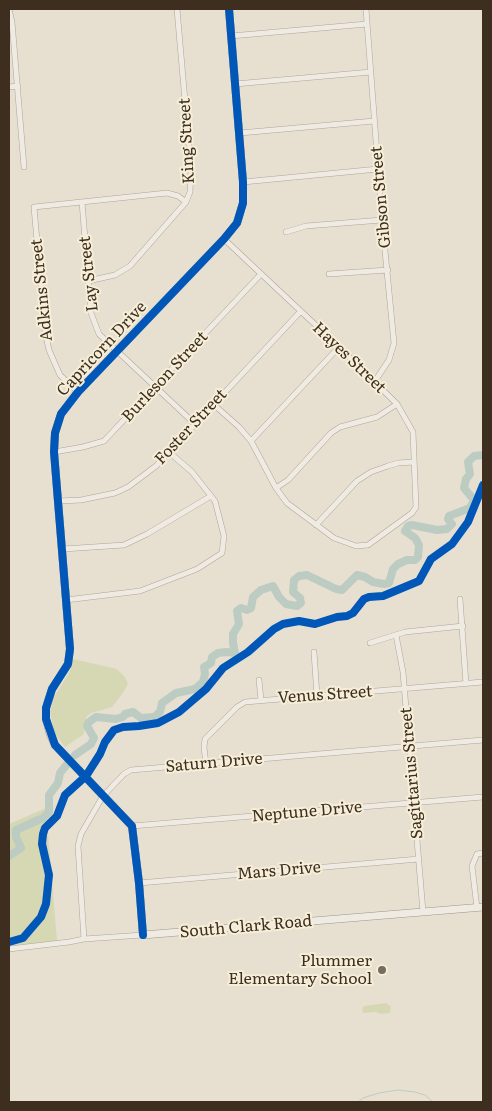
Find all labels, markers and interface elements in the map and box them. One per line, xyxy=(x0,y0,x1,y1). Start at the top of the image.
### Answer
street label: King Street xyxy=(175,98,199,184)
street label: Gibson Street xyxy=(367,145,395,249)
street label: Lay Street xyxy=(75,235,103,313)
street label: Adkins Street xyxy=(27,238,57,342)
street label: Capricorn Drive xyxy=(53,298,151,400)
street label: Hayes Street xyxy=(308,318,390,398)
street label: Burleson Street xyxy=(118,328,212,426)
street label: Foster Street xyxy=(151,385,231,469)
street label: Venus Street xyxy=(277,682,373,708)
street label: Sagittarius Street xyxy=(397,706,427,840)
street label: Saturn Drive xyxy=(165,749,263,777)
street label: Neptune Drive xyxy=(251,798,363,826)
street label: Mars Drive xyxy=(236,858,322,884)
street label: South Clark Road xyxy=(179,912,313,942)
place label: Plummer Elementary School xyxy=(228,951,372,989)
marker: Plummer Elementary School xyxy=(376,964,388,976)

